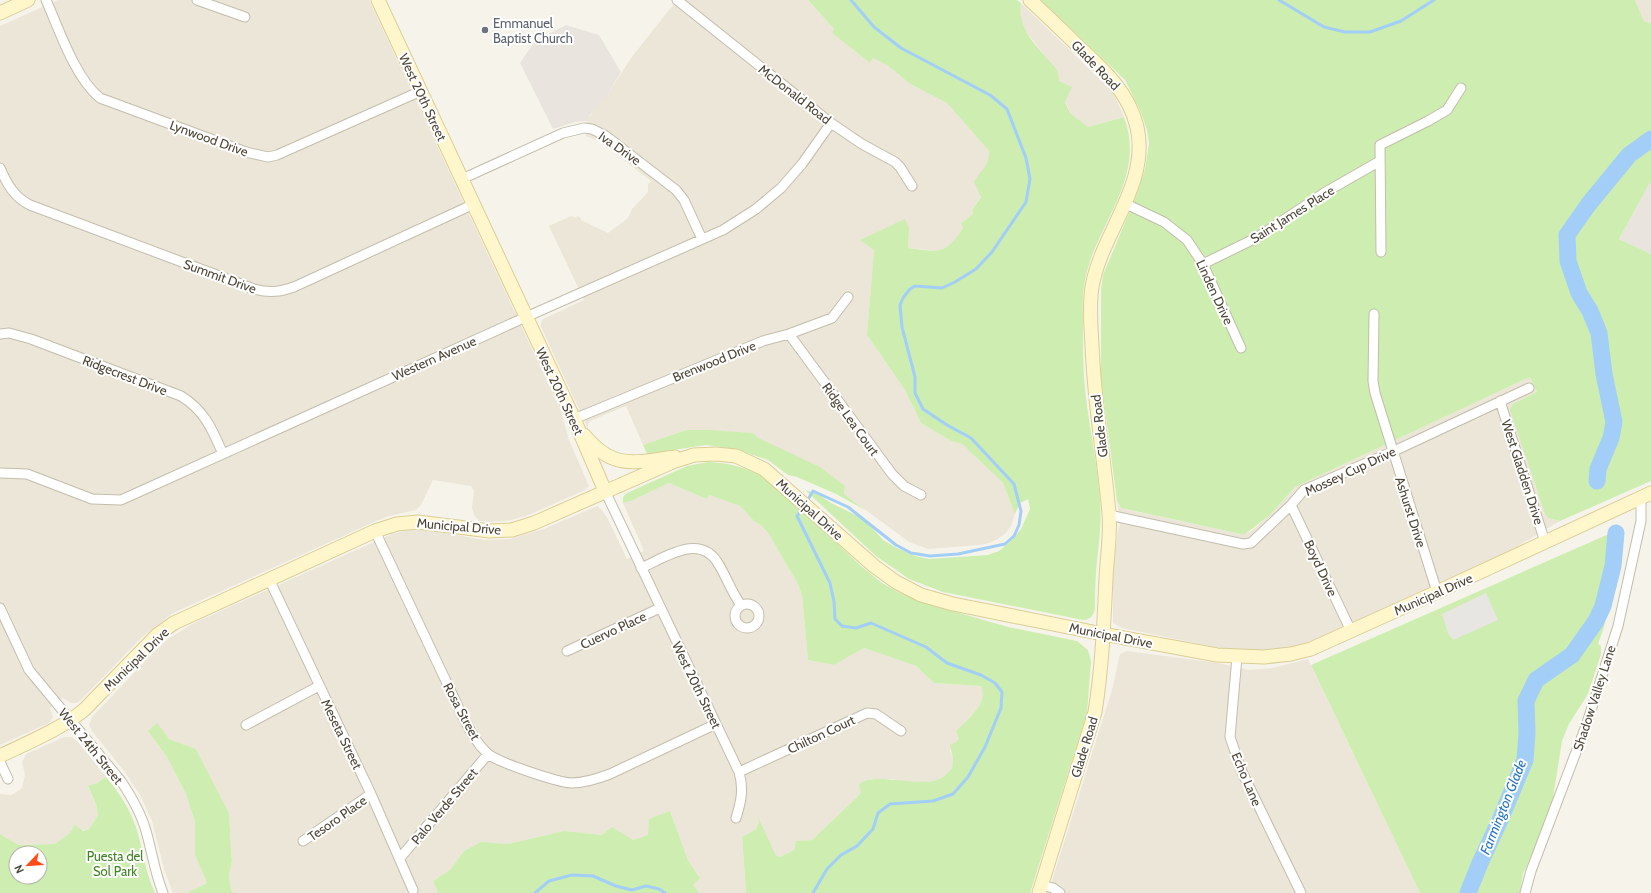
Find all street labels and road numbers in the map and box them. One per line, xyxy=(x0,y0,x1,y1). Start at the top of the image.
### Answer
street label: Glade Road xyxy=(1068,37,1124,93)
street label: West 20th Street xyxy=(396,51,451,144)
street label: McDonald Road xyxy=(756,61,834,127)
street label: Lynwood Drive xyxy=(168,116,251,160)
street label: Iva Drive xyxy=(596,128,644,168)
street label: Saint James Place xyxy=(1247,182,1337,246)
street label: Summit Drive xyxy=(181,255,259,297)
street label: Linden Drive xyxy=(1193,257,1237,327)
street label: Western Avenue xyxy=(389,332,479,384)
street label: Brenwood Drive xyxy=(670,337,758,385)
street label: West 20th Street xyxy=(533,345,588,438)
street label: Ridgecrest Drive xyxy=(80,352,170,399)
street label: Ridge Lea Court xyxy=(819,379,883,459)
street label: Glade Road xyxy=(1087,394,1111,458)
street label: West Gladden Drive xyxy=(1498,417,1548,527)
street label: Mossey Cup Drive xyxy=(1302,443,1398,499)
street label: Municipal Drive xyxy=(773,475,847,543)
street label: Ashurst Drive xyxy=(1392,475,1430,550)
street label: Municipal Drive xyxy=(416,514,502,538)
street label: Boyd Drive xyxy=(1301,537,1341,599)
street label: Municipal Drive xyxy=(1391,569,1475,618)
street label: Cuervo Place xyxy=(577,608,649,652)
street label: Municipal Drive xyxy=(1068,619,1154,651)
street label: Municipal Drive xyxy=(100,624,172,694)
street label: West 20th Street xyxy=(669,639,725,732)
street label: Shadow Valley Lane xyxy=(1569,643,1619,753)
street label: Rosa Street xyxy=(440,680,484,743)
street label: Meseta Street xyxy=(318,696,366,772)
street label: West 24th Street xyxy=(55,705,127,788)
street label: Chilton Court xyxy=(785,711,858,757)
street label: Glade Road xyxy=(1067,715,1101,779)
street label: Echo Lane xyxy=(1229,750,1266,809)
street label: Palo Verde Street xyxy=(407,764,481,847)
street label: Tesoro Place xyxy=(304,792,370,844)

